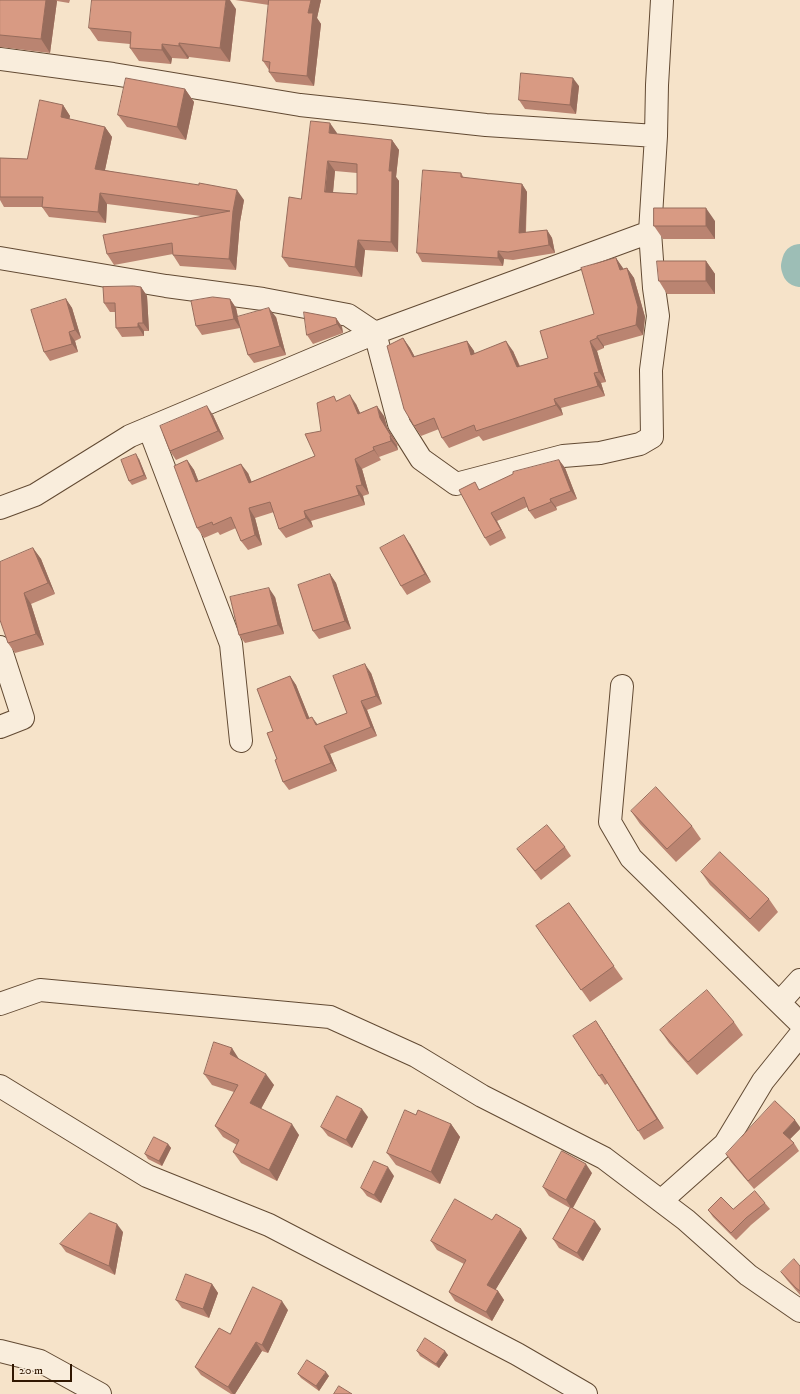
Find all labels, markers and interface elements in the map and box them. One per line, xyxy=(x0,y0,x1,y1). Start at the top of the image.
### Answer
scale bar xyxy=(14,1356,74,1382)
text: 20 m xyxy=(19,1363,43,1378)

